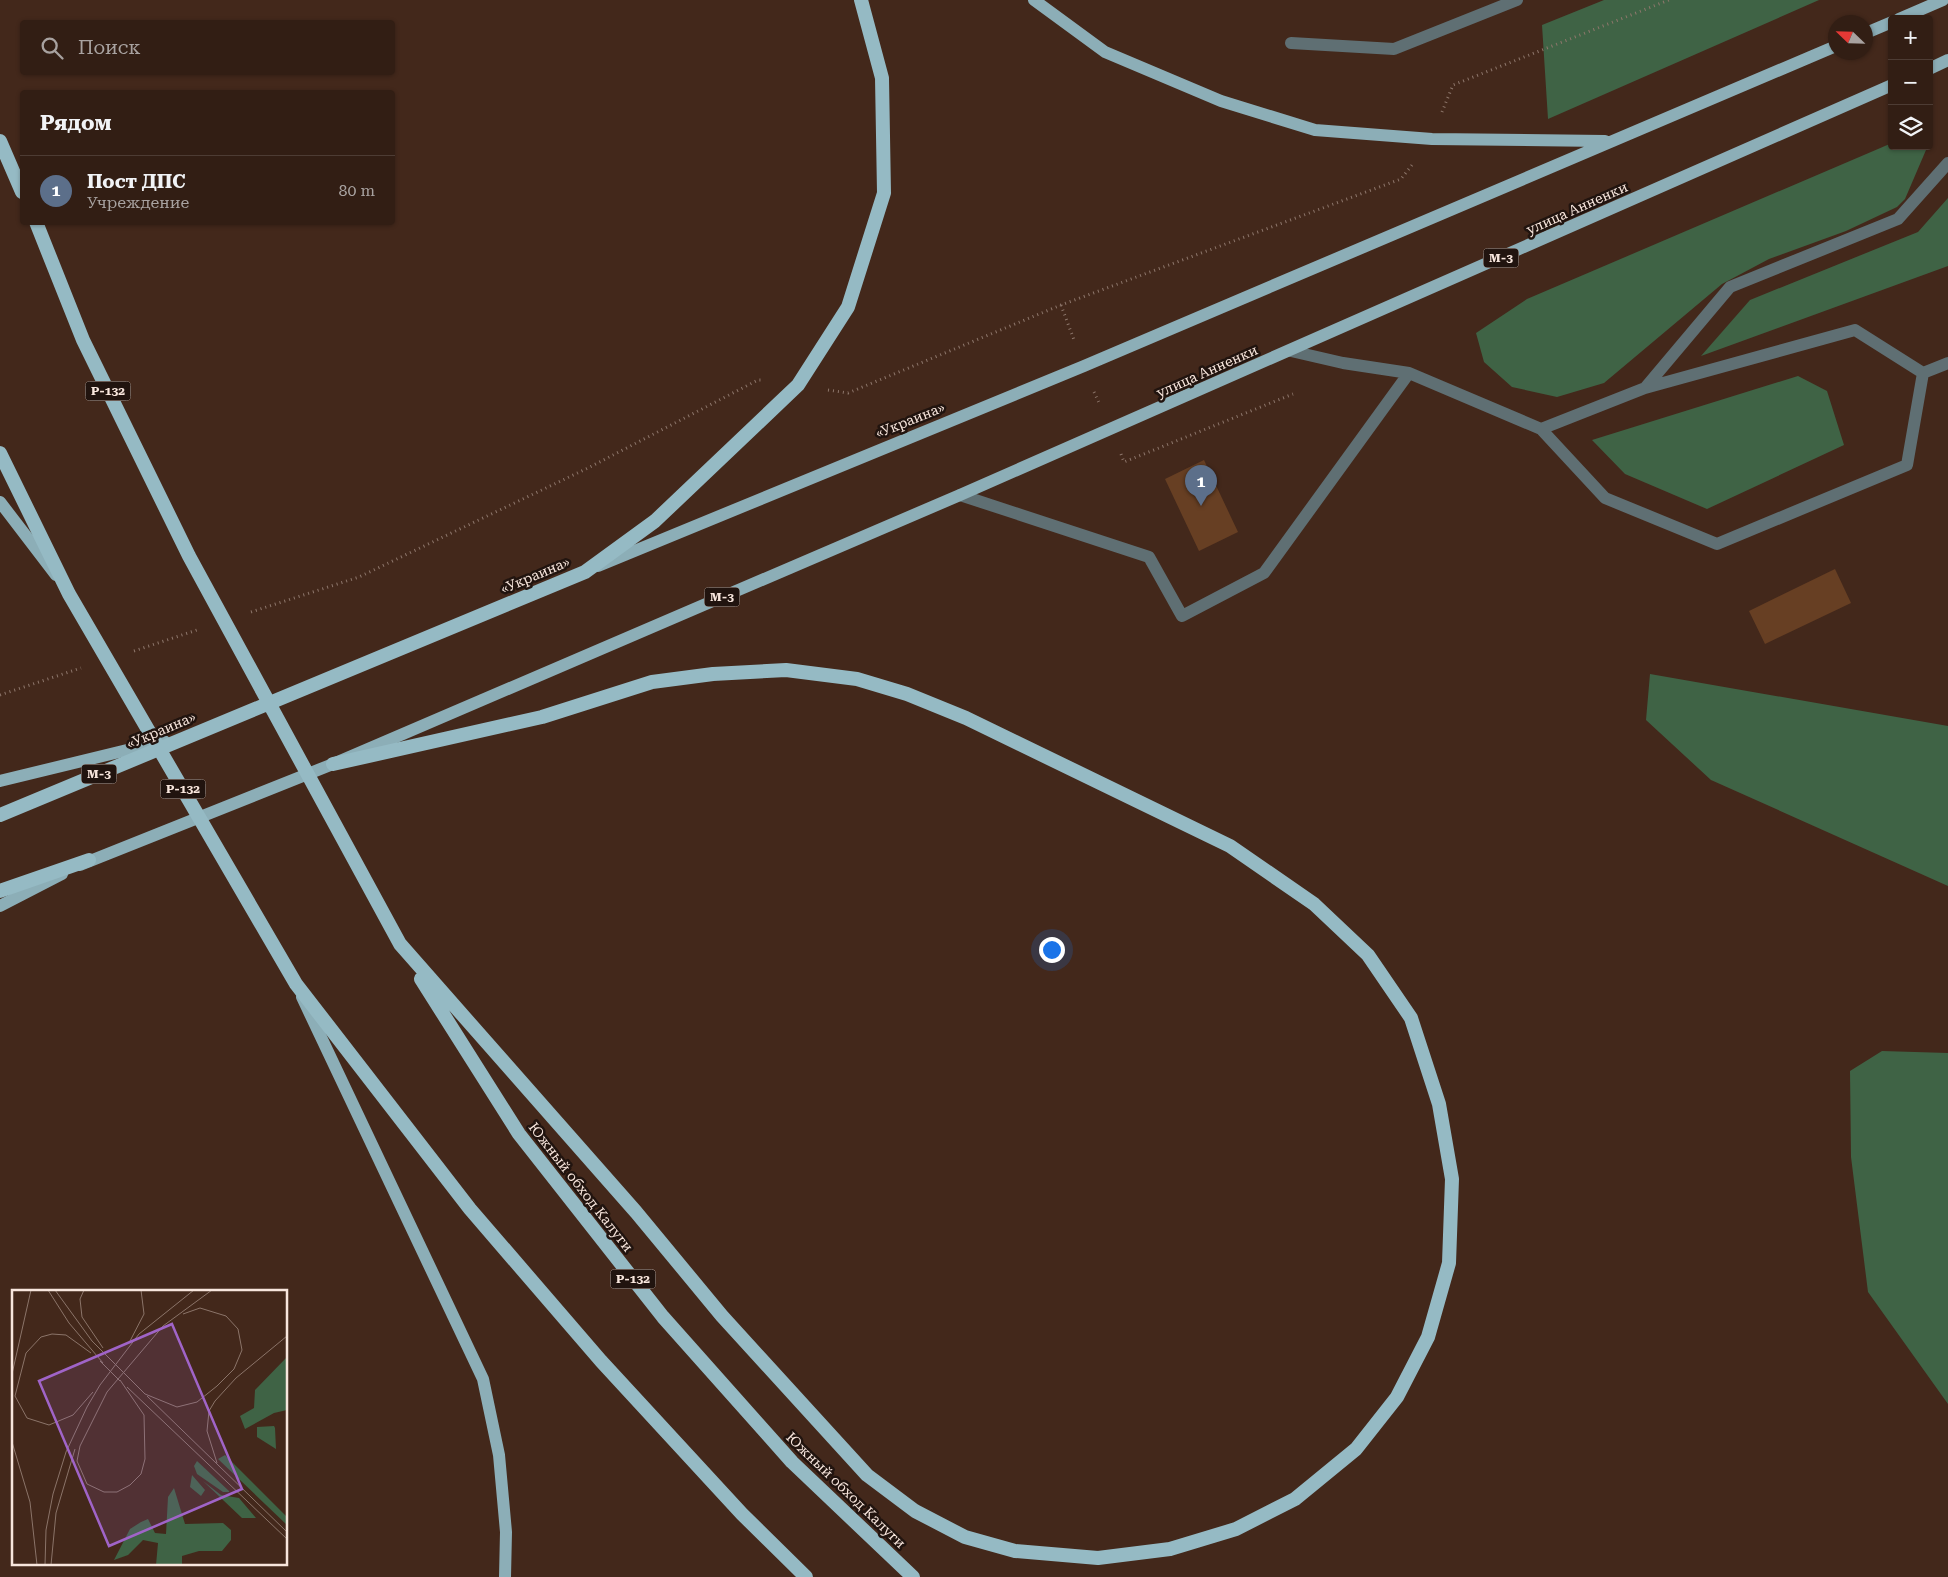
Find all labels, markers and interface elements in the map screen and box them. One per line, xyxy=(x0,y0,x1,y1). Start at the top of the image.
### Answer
north arrow xyxy=(1828,15,1873,60)
map controls xyxy=(1888,15,1933,150)
button: + xyxy=(1888,15,1933,60)
search box xyxy=(20,20,395,75)
icon: search xyxy=(38,34,66,62)
text: Поиск xyxy=(78,36,141,59)
button: − xyxy=(1888,60,1933,105)
button: layers xyxy=(1888,105,1933,150)
text: Рядом xyxy=(40,111,112,135)
text: Пост ДПС xyxy=(87,170,186,193)
street label: улица Анненки xyxy=(1524,178,1630,238)
text: 1 xyxy=(52,181,60,200)
text: 80 m xyxy=(338,181,375,200)
text: Учреждение xyxy=(87,193,189,212)
road number: М-3 xyxy=(1484,248,1518,268)
street label: улица Анненки xyxy=(1154,341,1260,401)
road number: Р-132 xyxy=(86,382,130,401)
street label: «Украина» xyxy=(873,399,947,441)
pin: 1 xyxy=(1185,465,1217,506)
street label: «Украина» xyxy=(498,553,572,597)
road number: М-3 xyxy=(704,588,740,606)
street label: «Украина» xyxy=(124,708,198,752)
road number: М-3 xyxy=(82,764,116,784)
road number: Р-132 xyxy=(160,780,206,799)
your location xyxy=(1039,937,1065,963)
street label: Южный обход Калуги xyxy=(526,1119,636,1255)
road number: Р-132 xyxy=(610,1270,656,1288)
inset map xyxy=(12,1290,288,1564)
street label: Южный обход Калуги xyxy=(783,1429,909,1551)

